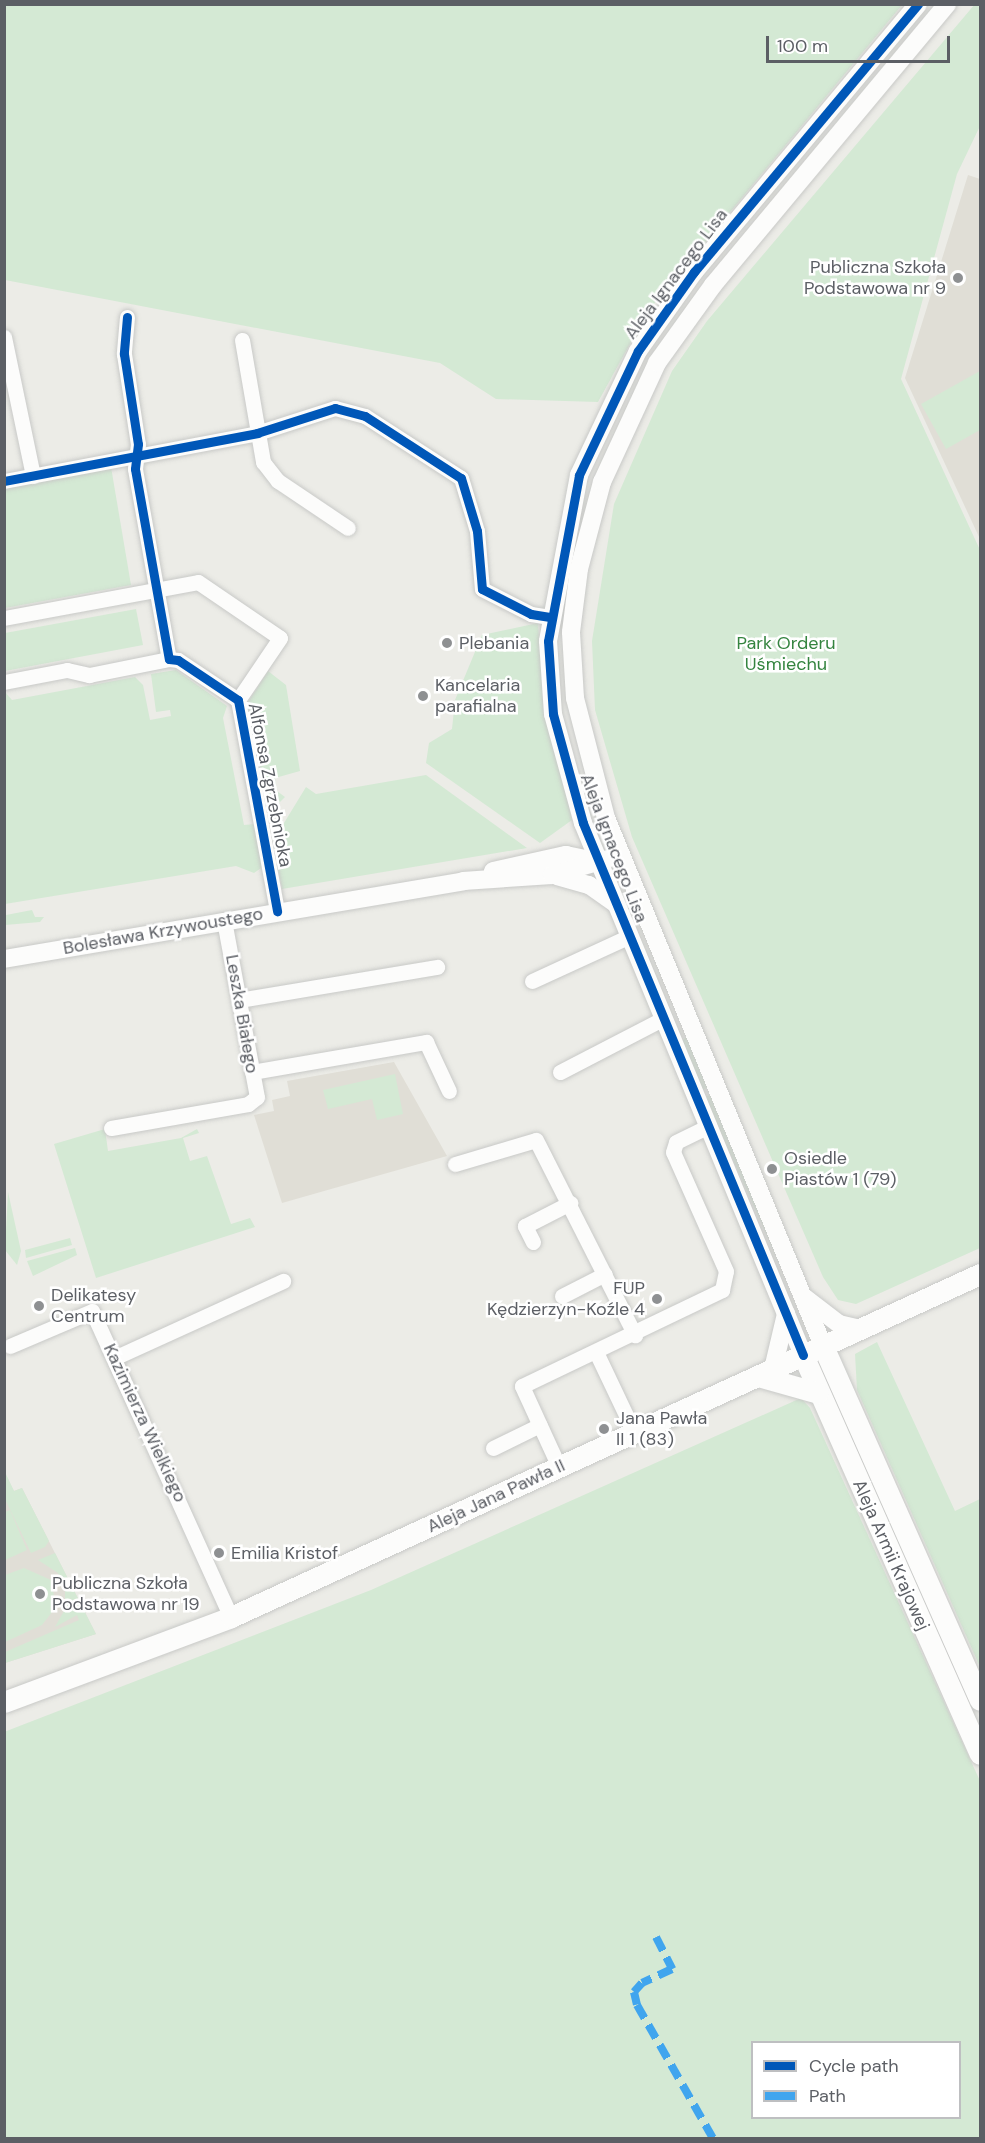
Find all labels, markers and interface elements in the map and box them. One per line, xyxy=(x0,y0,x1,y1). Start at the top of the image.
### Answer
scale bar xyxy=(769,24,954,62)
text: 100 m xyxy=(777,34,828,58)
street label: Aleja Ignacego Lisa xyxy=(620,205,732,343)
place label: Publiczna Szkoła Podstawowa nr 9 xyxy=(804,257,946,300)
marker: Publiczna Szkoła Podstawowa nr 9 xyxy=(951,271,965,285)
place label: Plebania xyxy=(459,632,529,654)
park label: Park Orderu Uśmiechu xyxy=(736,633,836,676)
marker: Plebania xyxy=(440,636,454,650)
place label: Kancelaria parafialna xyxy=(435,675,520,718)
marker: Kancelaria parafialna xyxy=(416,689,430,703)
street label: Alfonsa Zgrzebnioka xyxy=(243,701,297,869)
street label: Aleja Ignacego Lisa xyxy=(576,770,652,926)
street label: Bolesława Krzywoustego xyxy=(61,903,265,959)
street label: Leszka Białego xyxy=(221,953,263,1075)
place label: Osiedle Piastów 1 (79) xyxy=(784,1148,897,1190)
marker: Osiedle Piastów 1 (79) xyxy=(765,1162,779,1176)
place label: FUP Kędzierzyn-Koźle 4 xyxy=(487,1278,645,1320)
place label: Delikatesy Centrum xyxy=(51,1285,136,1328)
marker: FUP Kędzierzyn-Koźle 4 xyxy=(650,1292,664,1306)
marker: Delikatesy Centrum xyxy=(32,1299,46,1313)
street label: Kazimierza Wielkiego xyxy=(99,1340,191,1506)
place label: Jana Pawła II 1 (83) xyxy=(616,1408,707,1450)
marker: Jana Pawła II 1 (83) xyxy=(597,1422,611,1436)
street label: Aleja Jana Pawła II xyxy=(424,1455,568,1537)
street label: Aleja Armii Krajowej xyxy=(848,1476,934,1634)
place label: Emilia Kristof xyxy=(231,1542,338,1564)
marker: Emilia Kristof xyxy=(212,1546,226,1560)
place label: Publiczna Szkoła Podstawowa nr 19 xyxy=(52,1573,200,1616)
marker: Publiczna Szkoła Podstawowa nr 19 xyxy=(33,1587,47,1601)
legend xyxy=(751,2041,961,2119)
text: Cycle path xyxy=(809,2054,899,2078)
text: Path xyxy=(809,2084,846,2108)

